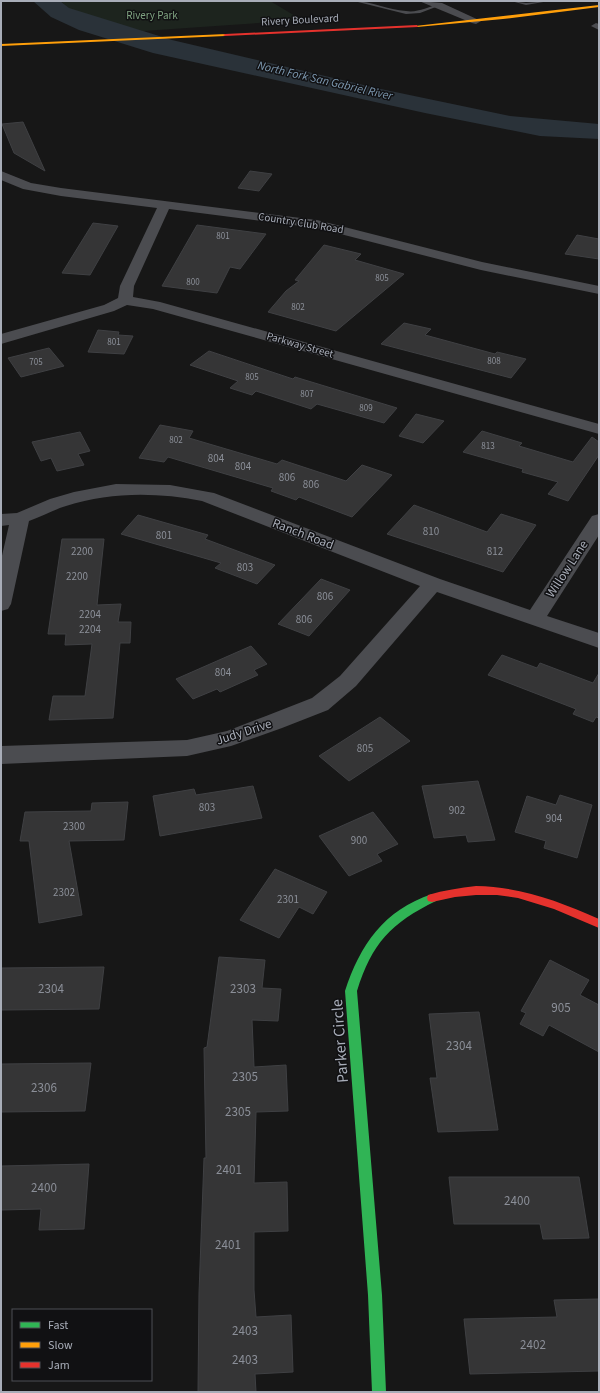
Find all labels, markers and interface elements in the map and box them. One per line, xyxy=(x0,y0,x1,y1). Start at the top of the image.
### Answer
park label: Rivery Park xyxy=(126,8,178,23)
street label: Rivery Boulevard xyxy=(261,10,339,30)
water label: North Fork San Gabriel River xyxy=(256,57,395,105)
street label: Country Club Road xyxy=(257,209,345,237)
house number: 801 xyxy=(216,230,230,243)
house number: 805 xyxy=(375,272,389,285)
house number: 800 xyxy=(186,276,200,289)
house number: 802 xyxy=(291,301,305,314)
street label: Parkway Street xyxy=(265,328,335,362)
house number: 801 xyxy=(107,336,121,349)
house number: 808 xyxy=(487,355,501,368)
house number: 705 xyxy=(29,356,43,369)
house number: 805 xyxy=(245,371,259,384)
house number: 807 xyxy=(300,388,314,401)
house number: 809 xyxy=(359,402,373,415)
house number: 802 xyxy=(169,434,183,447)
house number: 813 xyxy=(481,440,495,453)
house number: 804 xyxy=(208,451,225,466)
house number: 804 xyxy=(235,459,252,474)
house number: 806 xyxy=(279,470,296,485)
house number: 806 xyxy=(303,477,320,492)
street label: Ranch Road xyxy=(270,514,336,554)
house number: 810 xyxy=(423,524,439,539)
house number: 801 xyxy=(156,528,172,543)
street label: Willow Lane xyxy=(542,537,592,601)
house number: 2200 xyxy=(71,544,93,559)
house number: 812 xyxy=(487,544,503,559)
house number: 803 xyxy=(237,560,253,575)
house number: 2200 xyxy=(66,569,88,584)
house number: 806 xyxy=(317,589,334,604)
house number: 2204 xyxy=(79,607,101,622)
house number: 806 xyxy=(296,612,313,627)
house number: 2204 xyxy=(79,622,101,637)
house number: 804 xyxy=(215,665,232,680)
street label: Judy Drive xyxy=(214,715,274,749)
house number: 805 xyxy=(357,741,373,756)
house number: 803 xyxy=(199,800,215,815)
house number: 902 xyxy=(449,803,465,818)
house number: 904 xyxy=(546,811,563,826)
house number: 2300 xyxy=(63,819,85,834)
house number: 900 xyxy=(351,833,367,848)
house number: 2302 xyxy=(53,885,75,900)
house number: 2301 xyxy=(277,892,299,907)
house number: 2304 xyxy=(38,980,64,998)
house number: 2303 xyxy=(230,980,256,998)
street label: Parker Circle xyxy=(326,998,354,1084)
house number: 905 xyxy=(551,999,571,1017)
house number: 2304 xyxy=(446,1037,472,1055)
house number: 2305 xyxy=(232,1068,258,1086)
house number: 2306 xyxy=(31,1079,57,1097)
house number: 2305 xyxy=(225,1103,251,1121)
house number: 2401 xyxy=(216,1161,242,1179)
house number: 2400 xyxy=(31,1179,57,1197)
house number: 2400 xyxy=(504,1192,530,1210)
house number: 2401 xyxy=(215,1236,241,1254)
legend xyxy=(12,1309,152,1381)
text: Fast xyxy=(48,1317,68,1334)
house number: 2403 xyxy=(232,1322,258,1340)
house number: 2402 xyxy=(520,1336,546,1354)
text: Slow xyxy=(48,1337,73,1354)
house number: 2403 xyxy=(232,1351,258,1369)
text: Jam xyxy=(48,1357,70,1374)

